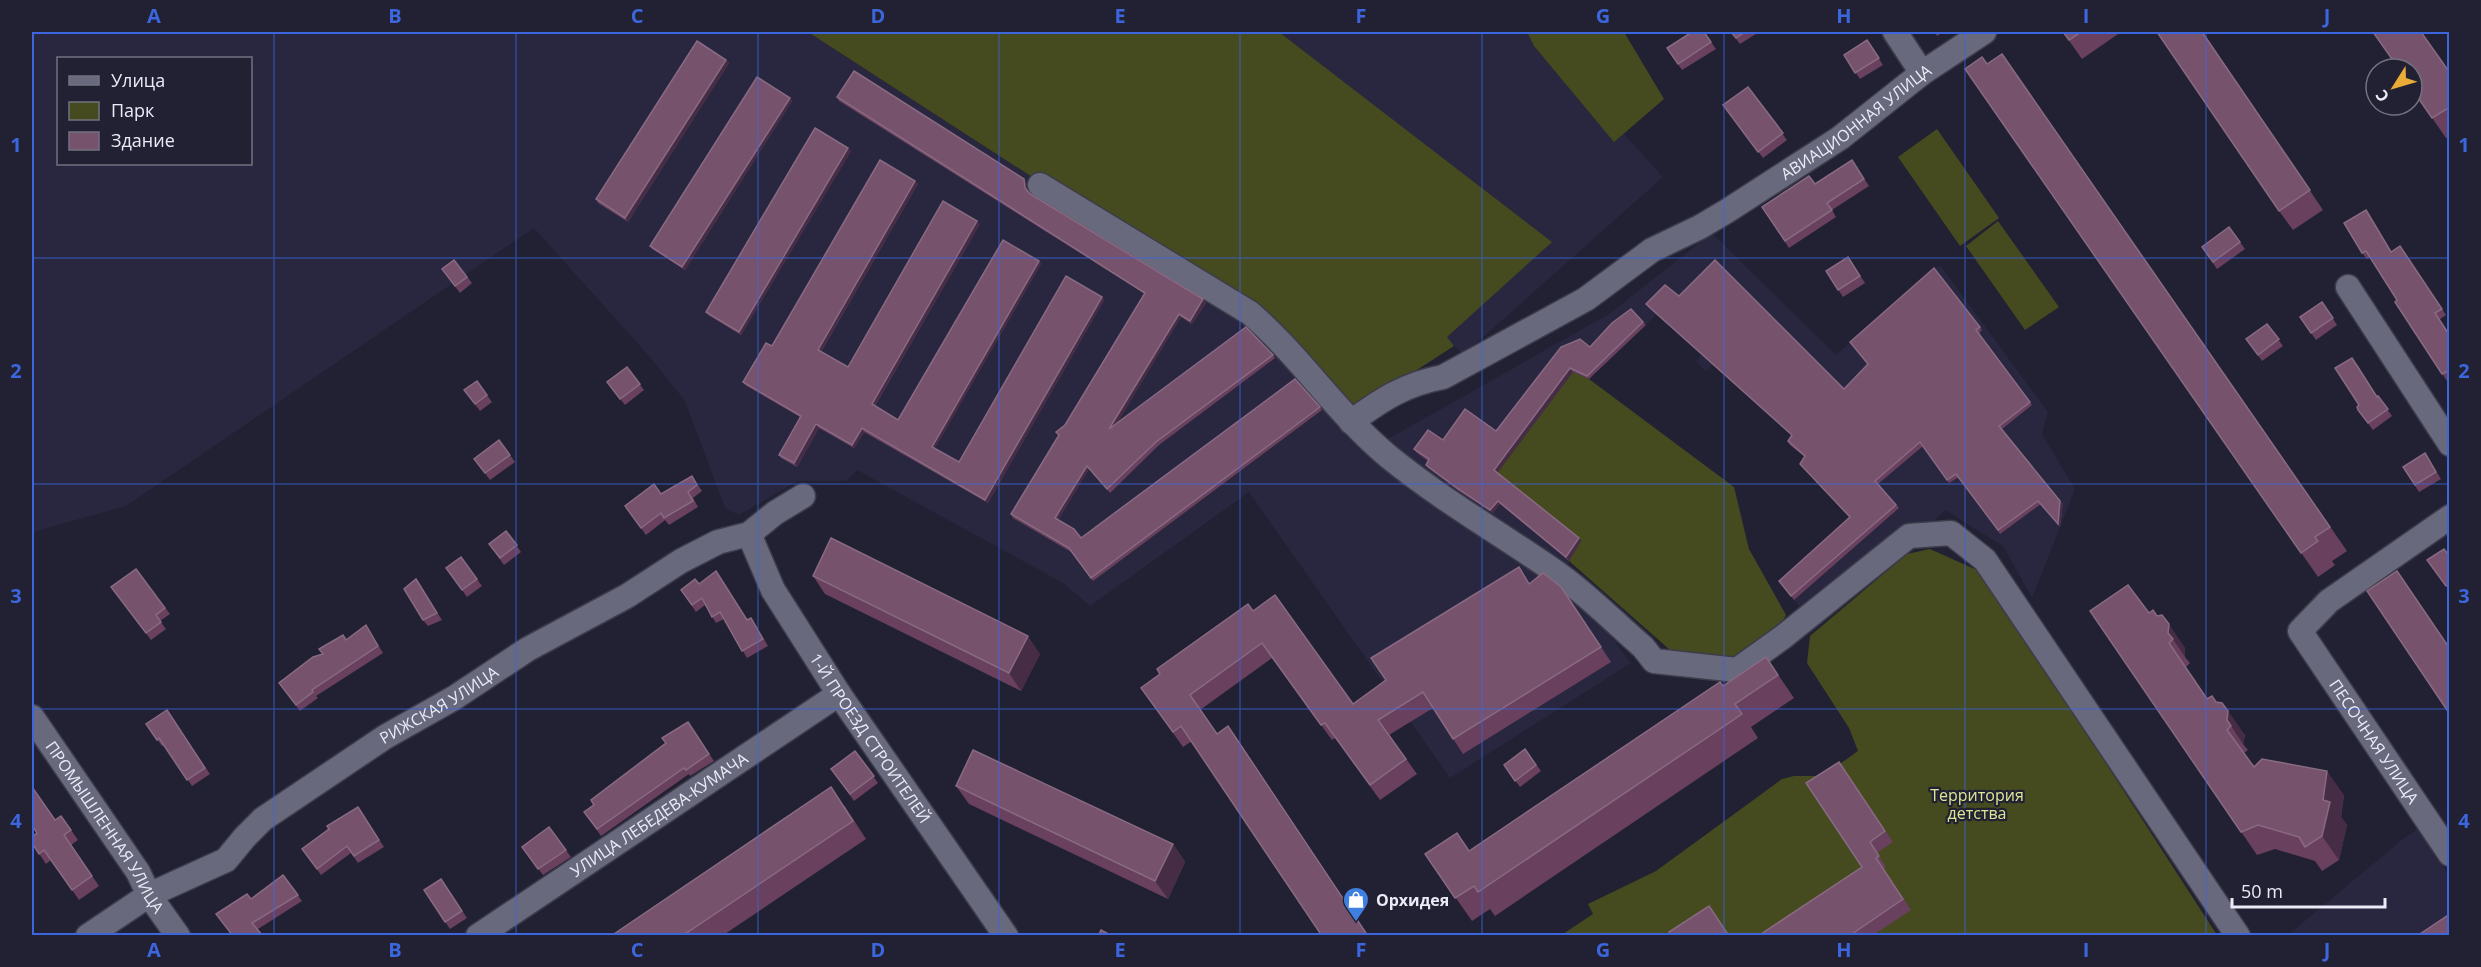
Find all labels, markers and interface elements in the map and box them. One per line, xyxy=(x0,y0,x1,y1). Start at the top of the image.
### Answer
text: A xyxy=(147,2,161,29)
text: B xyxy=(388,2,402,29)
text: C xyxy=(631,2,644,29)
text: D xyxy=(871,2,885,29)
text: E xyxy=(1114,2,1126,29)
text: F xyxy=(1356,2,1366,29)
text: G xyxy=(1596,2,1610,29)
text: H xyxy=(1836,2,1852,29)
text: I xyxy=(2083,2,2089,29)
text: J xyxy=(2322,2,2330,29)
legend xyxy=(57,57,252,165)
north arrow xyxy=(2364,57,2424,117)
street label: АВИАЦИОННАЯ УЛИЦА xyxy=(1776,58,1936,185)
text: Улица xyxy=(111,68,165,92)
text: С xyxy=(2370,85,2394,107)
text: Парк xyxy=(111,98,155,122)
text: Здание xyxy=(111,128,175,152)
text: 1 xyxy=(10,131,22,158)
text: 1 xyxy=(2458,131,2470,158)
text: 2 xyxy=(10,357,22,384)
text: 2 xyxy=(2458,357,2470,384)
text: 3 xyxy=(10,582,22,609)
text: 3 xyxy=(2458,582,2470,609)
street label: 1-Й ПРОЕЗД СТРОИТЕЛЕЙ xyxy=(805,649,936,827)
street label: РИЖСКАЯ УЛИЦА xyxy=(375,660,503,749)
street label: ПЕСОЧНАЯ УЛИЦА xyxy=(2324,675,2424,809)
street label: ПРОМЫШЛЕННАЯ УЛИЦА xyxy=(41,737,170,918)
street label: УЛИЦА ЛЕБЕДЕВА-КУМАЧА xyxy=(566,747,753,882)
park label: Территория детства xyxy=(1930,784,2024,824)
text: 4 xyxy=(10,807,22,834)
text: 4 xyxy=(2458,807,2470,834)
scale bar xyxy=(2232,871,2385,909)
text: 50 m xyxy=(2241,879,2283,903)
shop icon: Орхидея xyxy=(1341,885,1371,923)
place label: Орхидея xyxy=(1376,889,1449,911)
text: A xyxy=(147,936,161,963)
text: B xyxy=(388,936,402,963)
text: C xyxy=(631,936,644,963)
text: D xyxy=(871,936,885,963)
text: E xyxy=(1114,936,1126,963)
text: F xyxy=(1356,936,1366,963)
text: G xyxy=(1596,936,1610,963)
text: H xyxy=(1836,936,1852,963)
text: I xyxy=(2083,936,2089,963)
text: J xyxy=(2322,936,2330,963)

